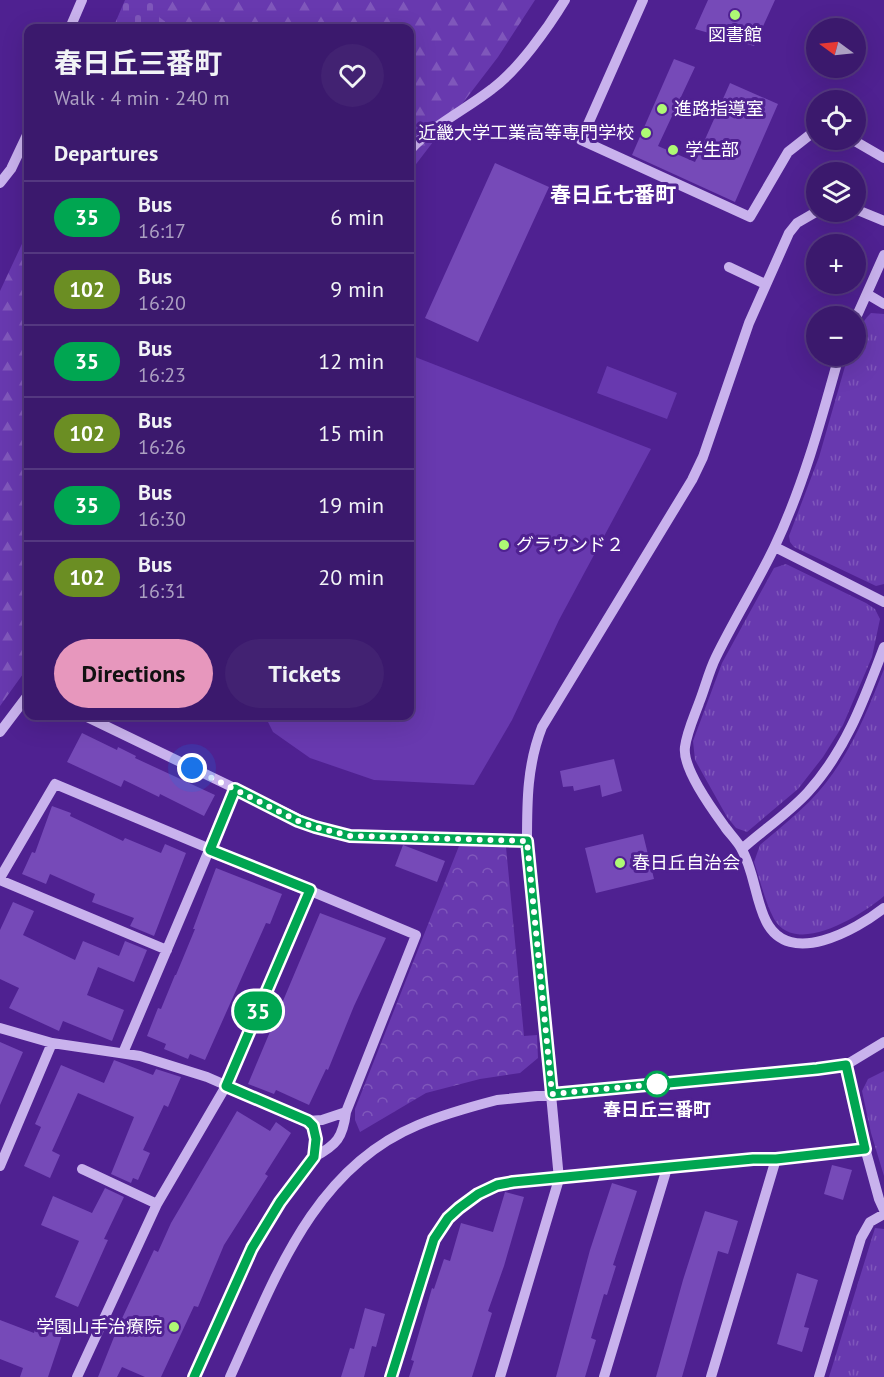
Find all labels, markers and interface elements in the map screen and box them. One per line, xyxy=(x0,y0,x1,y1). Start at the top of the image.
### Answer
marker: 図書館 xyxy=(728,8,742,22)
north arrow xyxy=(806,18,866,78)
map controls xyxy=(806,18,866,366)
place label: 図書館 xyxy=(708,23,762,46)
text: 春日丘三番町 xyxy=(54,44,222,81)
button: heart xyxy=(321,44,384,107)
text: Walk · 4 min · 240 m xyxy=(54,85,230,111)
button: locate xyxy=(806,90,866,150)
place label: 進路指導室 xyxy=(674,97,764,120)
marker: 進路指導室 xyxy=(655,102,669,116)
place label: 近畿大学工業高等専門学校 xyxy=(418,121,634,144)
marker: 近畿大学工業高等専門学校 xyxy=(639,126,653,140)
place label: 学生部 xyxy=(685,138,739,161)
text: Departures xyxy=(54,139,158,167)
marker: 学生部 xyxy=(666,143,680,157)
button: layers xyxy=(806,162,866,222)
district label: 春日丘七番町 xyxy=(550,181,676,208)
text: Bus xyxy=(138,190,172,218)
text: 6 min xyxy=(330,203,384,231)
text: 35 xyxy=(75,204,99,231)
text: 16:17 xyxy=(138,218,186,244)
button: + xyxy=(806,234,866,294)
text: Bus xyxy=(138,262,172,290)
text: 9 min xyxy=(330,275,384,303)
text: 102 xyxy=(69,276,105,303)
text: 16:20 xyxy=(138,290,186,316)
button: − xyxy=(806,306,866,366)
text: Bus xyxy=(138,334,172,362)
text: 12 min xyxy=(318,347,384,375)
text: 35 xyxy=(75,348,99,375)
text: 16:23 xyxy=(138,362,186,388)
text: Bus xyxy=(138,406,172,434)
text: 15 min xyxy=(318,419,384,447)
text: 102 xyxy=(69,420,105,447)
text: 16:26 xyxy=(138,434,186,460)
text: Bus xyxy=(138,478,172,506)
text: 19 min xyxy=(318,491,384,519)
text: 35 xyxy=(75,492,99,519)
text: 16:30 xyxy=(138,506,186,532)
place label: グラウンド２ xyxy=(516,533,624,556)
marker: グラウンド２ xyxy=(497,538,511,552)
text: Bus xyxy=(138,550,172,578)
text: 20 min xyxy=(318,563,384,591)
text: 102 xyxy=(69,564,105,591)
text: 16:31 xyxy=(138,578,186,604)
button: Directions xyxy=(54,639,213,708)
button: Tickets xyxy=(225,639,384,708)
your location xyxy=(177,753,207,783)
place label: 春日丘自治会 xyxy=(632,851,740,874)
marker: 春日丘自治会 xyxy=(613,856,627,870)
line badge: 35 xyxy=(231,992,285,1030)
text: 35 xyxy=(246,998,270,1025)
marker: 春日丘三番町 xyxy=(644,1071,670,1097)
place label: 春日丘三番町 xyxy=(603,1098,711,1121)
place label: 学園山手治療院 xyxy=(36,1315,162,1338)
marker: 学園山手治療院 xyxy=(167,1320,181,1334)

